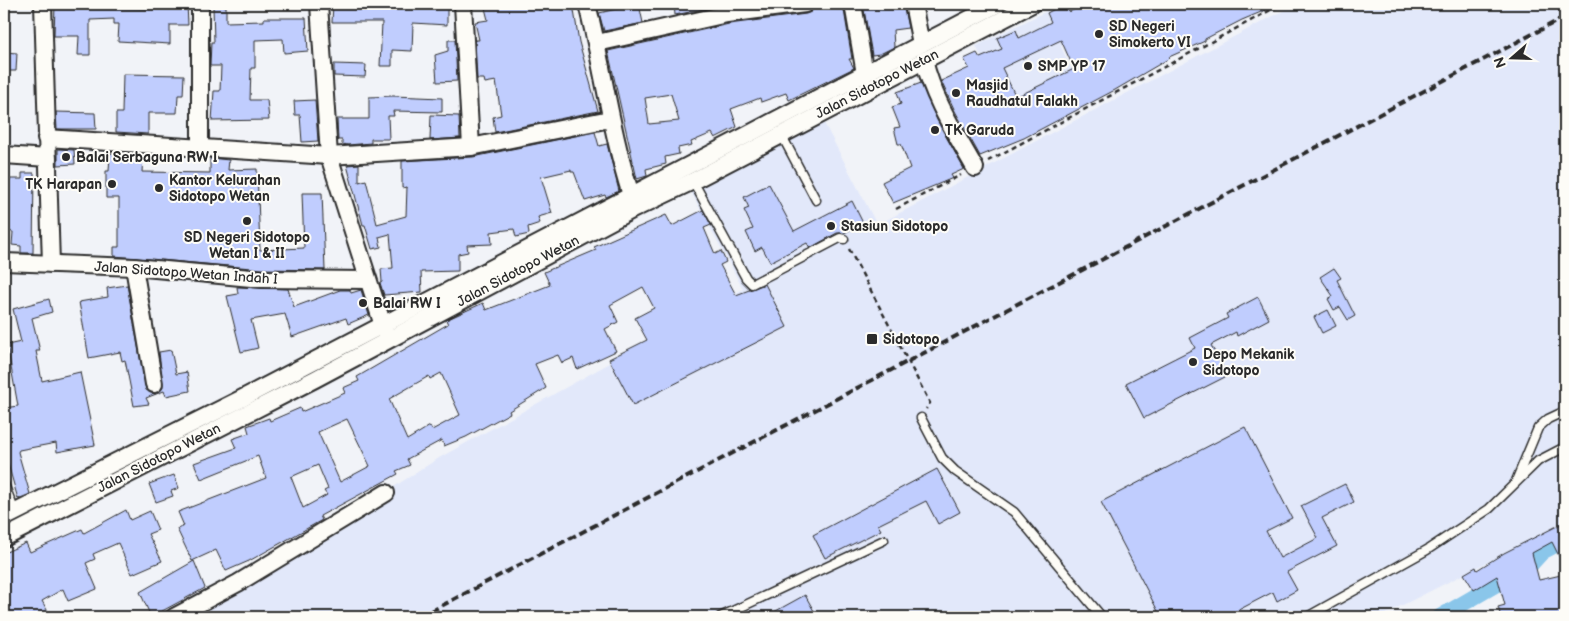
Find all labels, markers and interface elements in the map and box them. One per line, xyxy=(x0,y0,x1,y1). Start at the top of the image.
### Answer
place label: SD Negeri Simokerto VI xyxy=(1109,18,1191,51)
marker: SD Negeri Simokerto VI xyxy=(1093,28,1105,40)
north arrow xyxy=(1486,32,1536,82)
street label: Jalan Sidotopo Wetan xyxy=(813,46,942,122)
text: N xyxy=(1490,54,1510,70)
place label: SMP YP 17 xyxy=(1038,58,1106,75)
marker: SMP YP 17 xyxy=(1022,60,1034,72)
place label: Masjid Raudhatul Falakh xyxy=(966,77,1078,110)
marker: Masjid Raudhatul Falakh xyxy=(950,87,962,99)
place label: TK Garuda xyxy=(945,122,1014,139)
marker: TK Garuda xyxy=(929,124,941,136)
place label: Balai Serbaguna RW I xyxy=(76,149,218,166)
marker: Balai Serbaguna RW I xyxy=(60,151,72,163)
place label: Kantor Kelurahan Sidotopo Wetan xyxy=(169,172,281,205)
place label: TK Harapan xyxy=(25,176,102,193)
marker: TK Harapan xyxy=(106,178,118,190)
marker: Kantor Kelurahan Sidotopo Wetan xyxy=(153,182,165,194)
marker: SD Negeri Sidotopo Wetan I & II xyxy=(241,215,253,227)
place label: Stasiun Sidotopo xyxy=(841,218,948,235)
marker: Stasiun Sidotopo xyxy=(825,220,837,232)
place label: SD Negeri Sidotopo Wetan I & II xyxy=(184,229,310,262)
street label: Jalan Sidotopo Wetan xyxy=(454,232,582,310)
street label: Jalan Sidotopo Wetan Indah I xyxy=(94,258,278,288)
place label: Balai RW I xyxy=(373,295,441,312)
marker: Balai RW I xyxy=(357,297,369,309)
place label: Sidotopo xyxy=(883,331,940,348)
marker: Sidotopo xyxy=(865,332,879,346)
place label: Depo Mekanik Sidotopo xyxy=(1203,346,1295,379)
marker: Depo Mekanik Sidotopo xyxy=(1187,356,1199,368)
street label: Jalan Sidotopo Wetan xyxy=(95,420,224,496)

